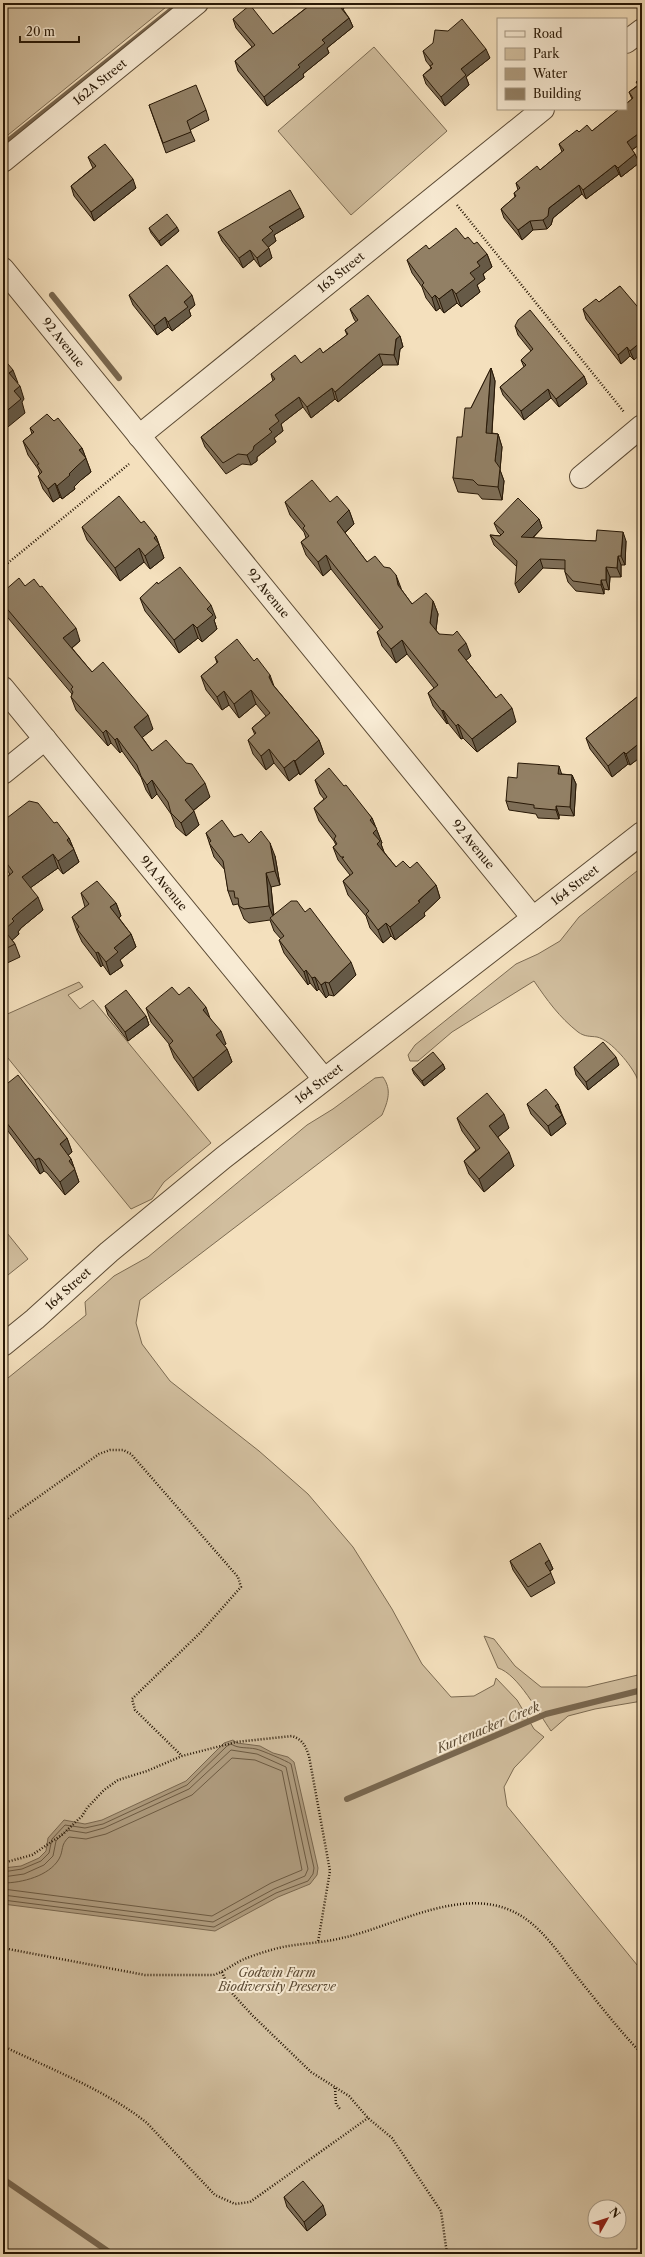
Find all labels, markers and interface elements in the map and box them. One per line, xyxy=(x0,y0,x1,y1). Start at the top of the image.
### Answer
scale bar xyxy=(20,18,79,44)
legend xyxy=(497,18,627,110)
text: 20 m xyxy=(26,24,55,39)
text: Road xyxy=(533,26,563,41)
text: Park xyxy=(533,46,560,61)
street label: 162A Street xyxy=(70,55,130,108)
text: Water xyxy=(532,66,567,81)
text: Building xyxy=(533,86,581,101)
street label: 163 Street xyxy=(314,248,368,295)
street label: 92 Avenue xyxy=(39,315,88,370)
street label: 92 Avenue xyxy=(244,565,293,621)
street label: 92 Avenue xyxy=(449,816,498,872)
street label: 91A Avenue xyxy=(137,853,191,914)
street label: 164 Street xyxy=(548,861,602,908)
street label: 164 Street xyxy=(292,1060,346,1107)
street label: 164 Street xyxy=(42,1264,94,1313)
water label: Kurtenacker Creek xyxy=(433,1698,542,1756)
park label: Godwin Farm Biodiversity Preserve xyxy=(217,1965,337,1994)
north arrow xyxy=(587,2199,627,2239)
text: N xyxy=(606,2205,623,2221)

